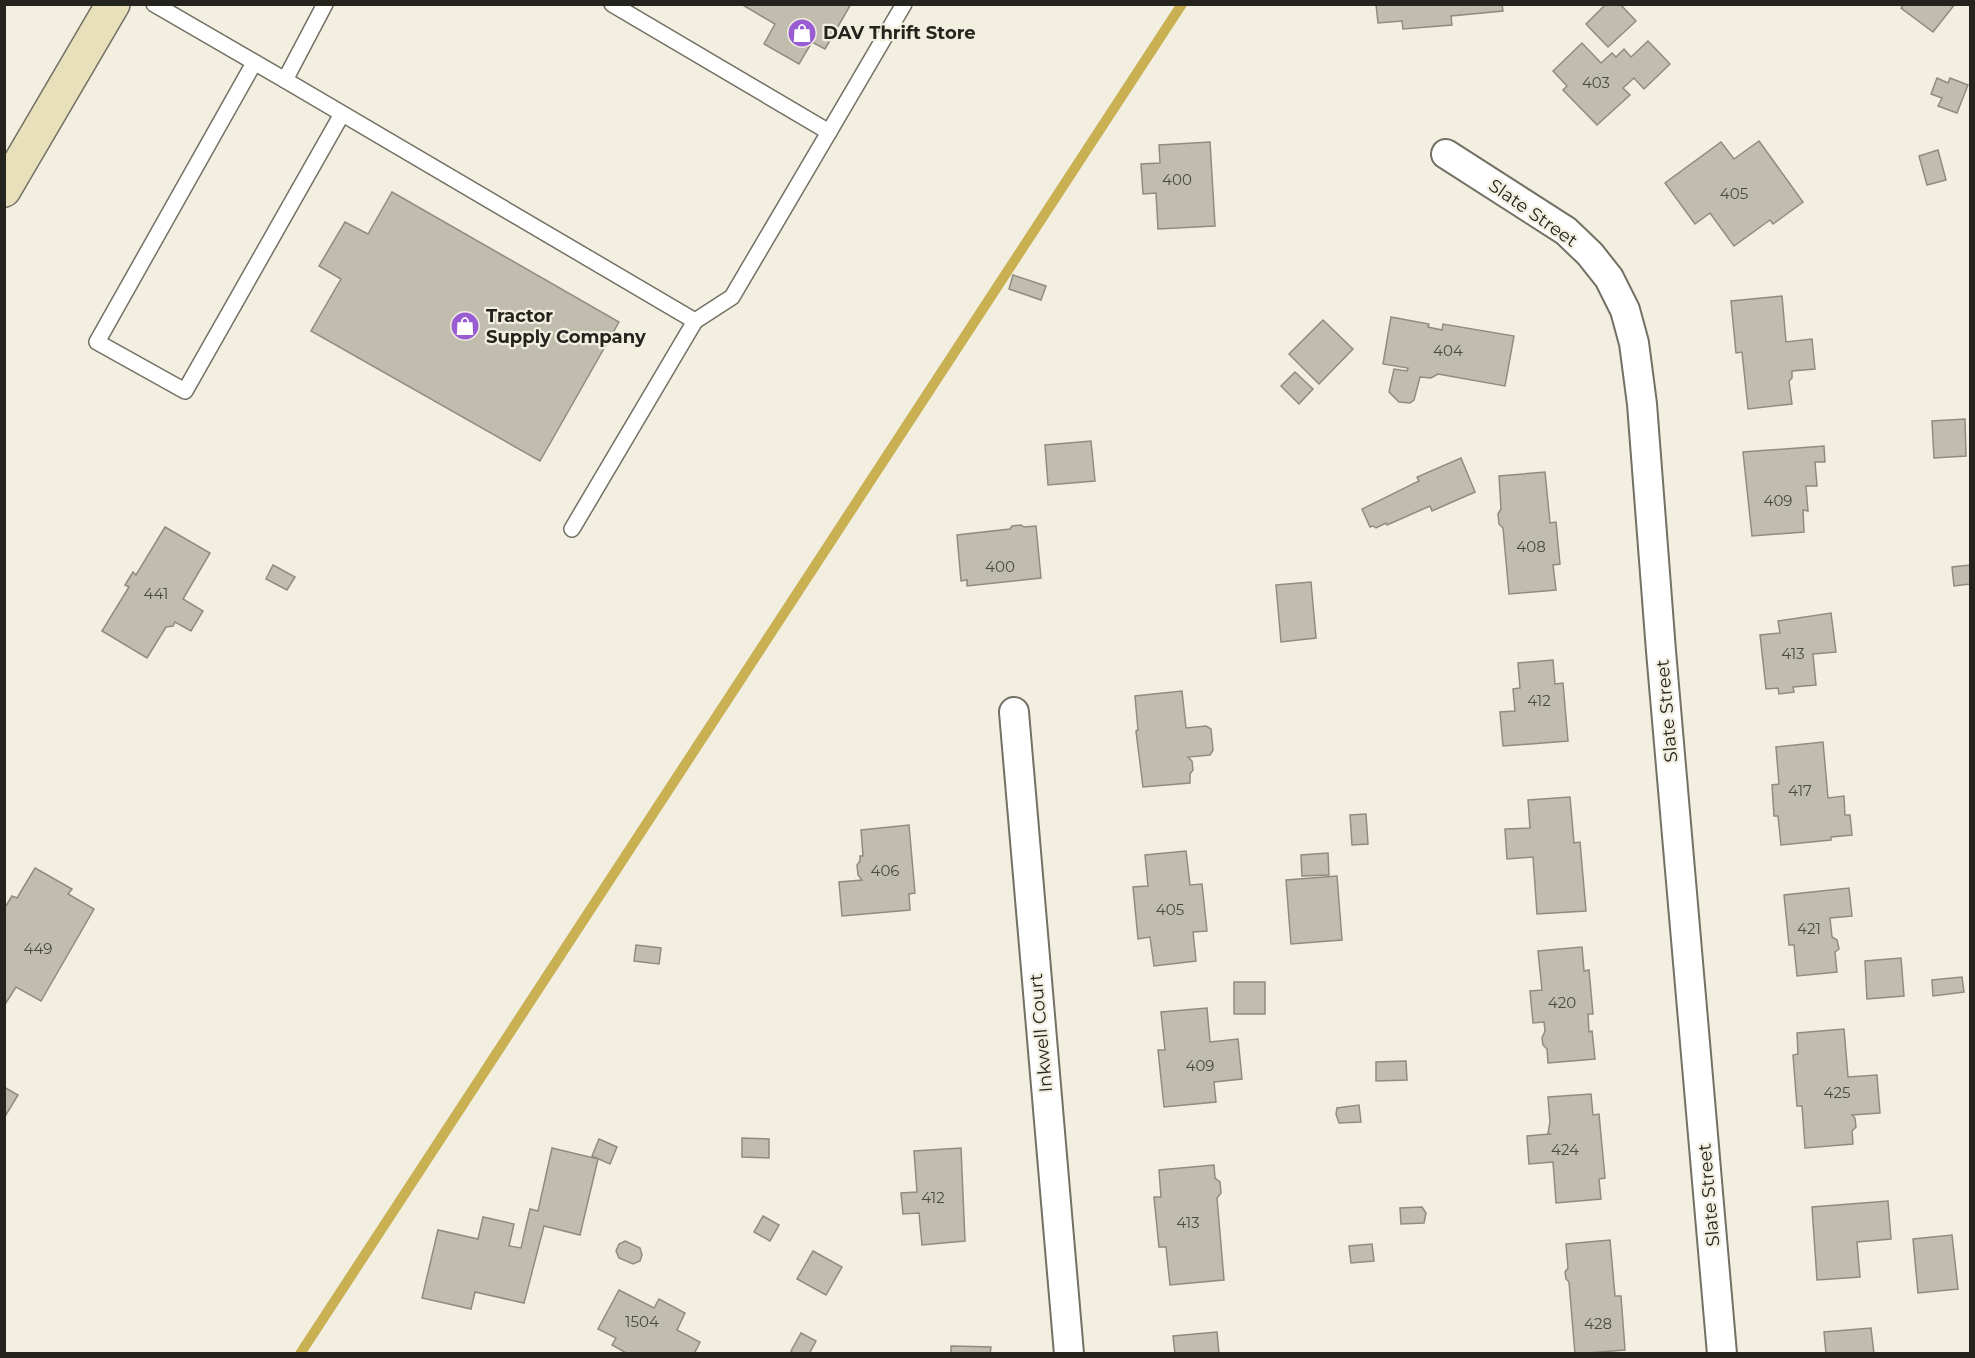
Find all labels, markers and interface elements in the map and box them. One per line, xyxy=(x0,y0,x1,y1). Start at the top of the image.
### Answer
shop icon: DAV Thrift Store xyxy=(786,17,818,49)
place label: DAV Thrift Store xyxy=(823,22,976,44)
house number: 403 xyxy=(1582,73,1610,92)
house number: 400 xyxy=(1162,170,1192,189)
street label: Slate Street xyxy=(1484,174,1582,252)
house number: 405 xyxy=(1720,184,1748,203)
place label: Tractor Supply Company xyxy=(486,305,646,348)
shop icon: Tractor Supply Company xyxy=(449,310,481,342)
house number: 404 xyxy=(1433,341,1463,360)
house number: 409 xyxy=(1764,491,1792,510)
house number: 408 xyxy=(1516,537,1546,556)
house number: 400 xyxy=(985,557,1015,576)
house number: 441 xyxy=(144,584,168,603)
house number: 413 xyxy=(1781,644,1805,663)
street label: Slate Street xyxy=(1652,658,1682,764)
house number: 412 xyxy=(1527,691,1551,710)
house number: 417 xyxy=(1788,781,1812,800)
house number: 406 xyxy=(871,861,899,880)
house number: 405 xyxy=(1156,900,1184,919)
house number: 421 xyxy=(1797,919,1821,938)
house number: 449 xyxy=(24,939,52,958)
street label: Inkwell Court xyxy=(1025,973,1057,1093)
house number: 420 xyxy=(1548,993,1576,1012)
house number: 409 xyxy=(1186,1056,1214,1075)
house number: 425 xyxy=(1824,1083,1850,1102)
house number: 424 xyxy=(1551,1140,1579,1159)
street label: Slate Street xyxy=(1694,1142,1724,1248)
house number: 412 xyxy=(921,1188,945,1207)
house number: 413 xyxy=(1176,1213,1200,1232)
house number: 1504 xyxy=(625,1312,659,1331)
house number: 428 xyxy=(1584,1314,1612,1333)

